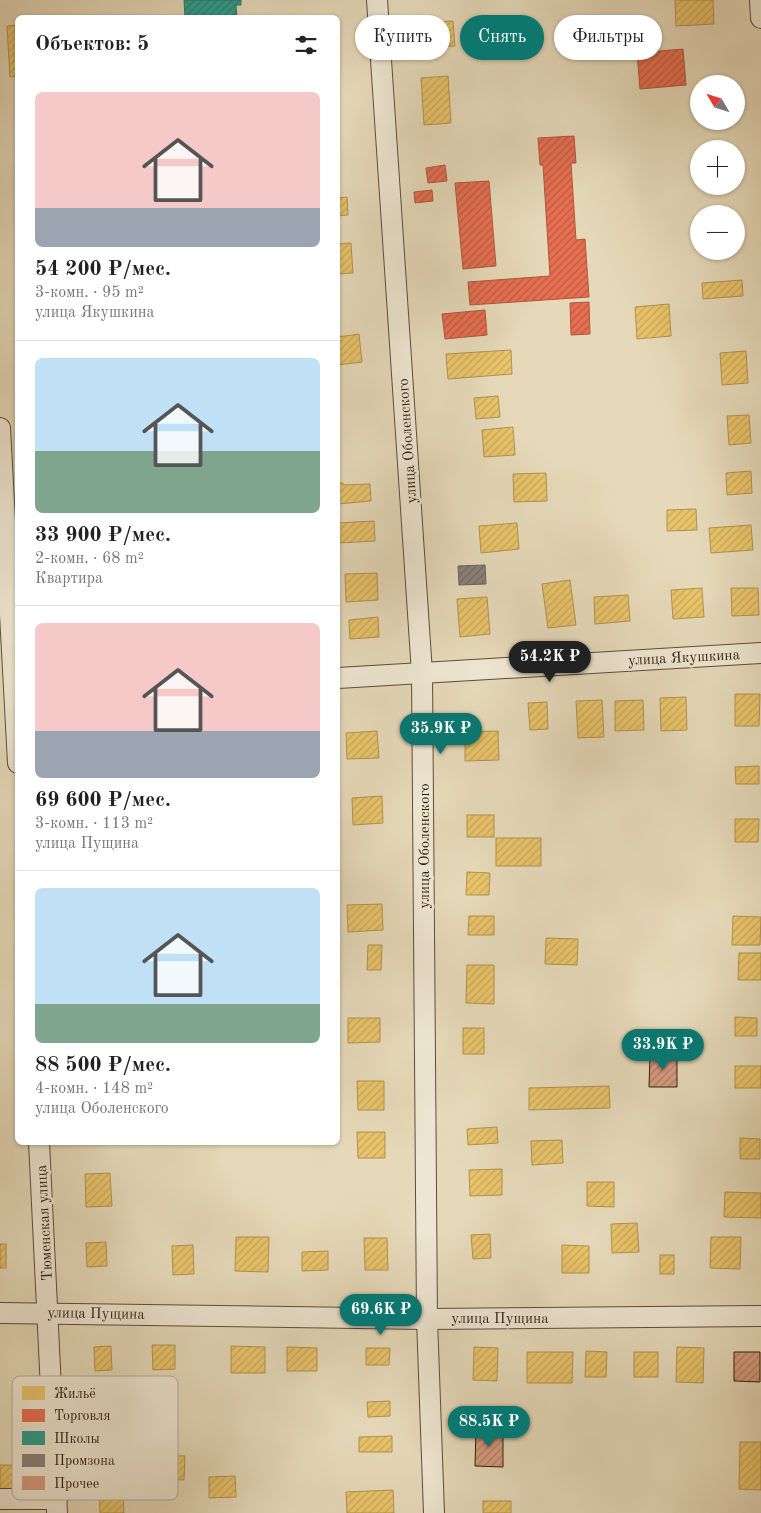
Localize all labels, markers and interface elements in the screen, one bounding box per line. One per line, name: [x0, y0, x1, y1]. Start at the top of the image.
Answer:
chip: Купить: [355, 15, 450, 60]
chip: Снять: [460, 15, 544, 60]
chip: Фильтры: [554, 15, 662, 60]
icon: filters: [292, 31, 320, 59]
text: Объектов: 5: [35, 34, 149, 55]
north arrow: [690, 75, 745, 130]
map controls: [690, 75, 745, 260]
icon: home: [133, 125, 223, 215]
button: +: [690, 140, 745, 195]
button: −: [690, 205, 745, 260]
text: 54 200 ₽/мес.: [35, 259, 171, 280]
text: 3-комн. · 95 m²: [35, 285, 144, 301]
text: улица Якушкина: [35, 305, 154, 321]
street label: улица Оболенского: [397, 378, 420, 504]
icon: home: [133, 390, 223, 480]
text: 33 900 ₽/мес.: [35, 525, 171, 546]
text: 2-комн. · 68 m²: [35, 551, 144, 567]
text: Квартира: [35, 571, 103, 587]
pin: 54.2K ₽: [504, 640, 596, 683]
street label: улица Якушкина: [628, 648, 741, 669]
text: 54.2K ₽: [520, 649, 580, 665]
icon: home: [133, 655, 223, 745]
pin: 35.9K ₽: [395, 712, 487, 755]
text: 35.9K ₽: [411, 721, 471, 737]
street label: улица Оболенского: [418, 783, 433, 909]
text: 69 600 ₽/мес.: [35, 790, 171, 811]
text: 3-комн. · 113 m²: [35, 816, 153, 832]
text: улица Пущина: [35, 836, 139, 852]
icon: home: [133, 920, 223, 1010]
pin: 33.9K ₽: [617, 1028, 709, 1071]
text: 33.9K ₽: [633, 1037, 693, 1053]
text: 88 500 ₽/мес.: [35, 1055, 171, 1076]
text: 4-комн. · 148 m²: [35, 1081, 153, 1097]
text: улица Оболенского: [35, 1101, 169, 1117]
street label: Тюменская улица: [35, 1164, 56, 1281]
pin: 69.6K ₽: [335, 1294, 427, 1336]
text: 69.6K ₽: [351, 1302, 411, 1318]
street label: улица Пущина: [47, 1306, 145, 1323]
street label: улица Пущина: [451, 1312, 549, 1327]
legend: [12, 1376, 178, 1500]
text: Жильё: [54, 1387, 96, 1401]
pin: 88.5K ₽: [443, 1406, 535, 1448]
text: Торговля: [54, 1409, 111, 1423]
text: 88.5K ₽: [459, 1414, 519, 1430]
text: Школы: [54, 1432, 100, 1446]
text: Промзона: [54, 1454, 115, 1468]
text: Прочее: [54, 1477, 99, 1491]

